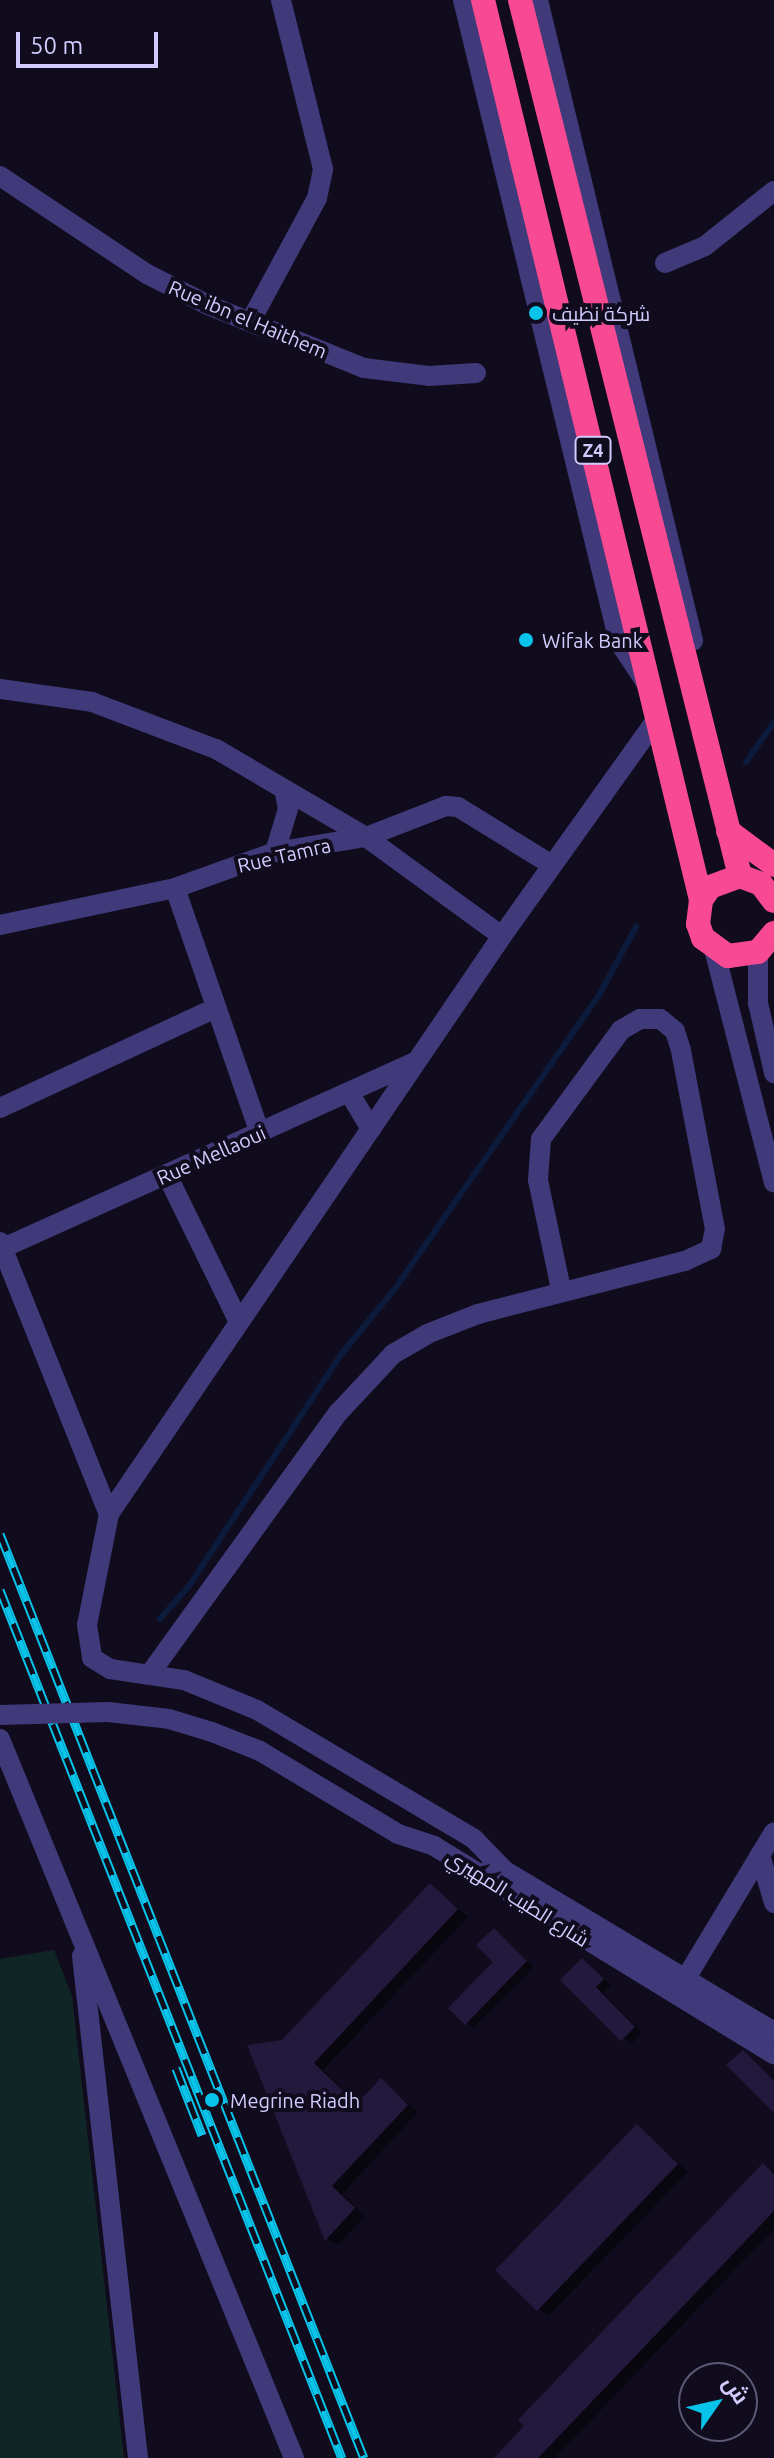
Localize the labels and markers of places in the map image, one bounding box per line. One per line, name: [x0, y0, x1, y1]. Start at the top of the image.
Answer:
place label: شركة نظيف: [552, 301, 650, 325]
marker: شركة نظيف: [527, 304, 545, 322]
place label: Wifak Bank: [542, 628, 643, 652]
marker: Wifak Bank: [517, 631, 535, 649]
place label: Megrine Riadh: [230, 2088, 360, 2112]
marker: Megrine Riadh: [201, 2089, 223, 2111]

